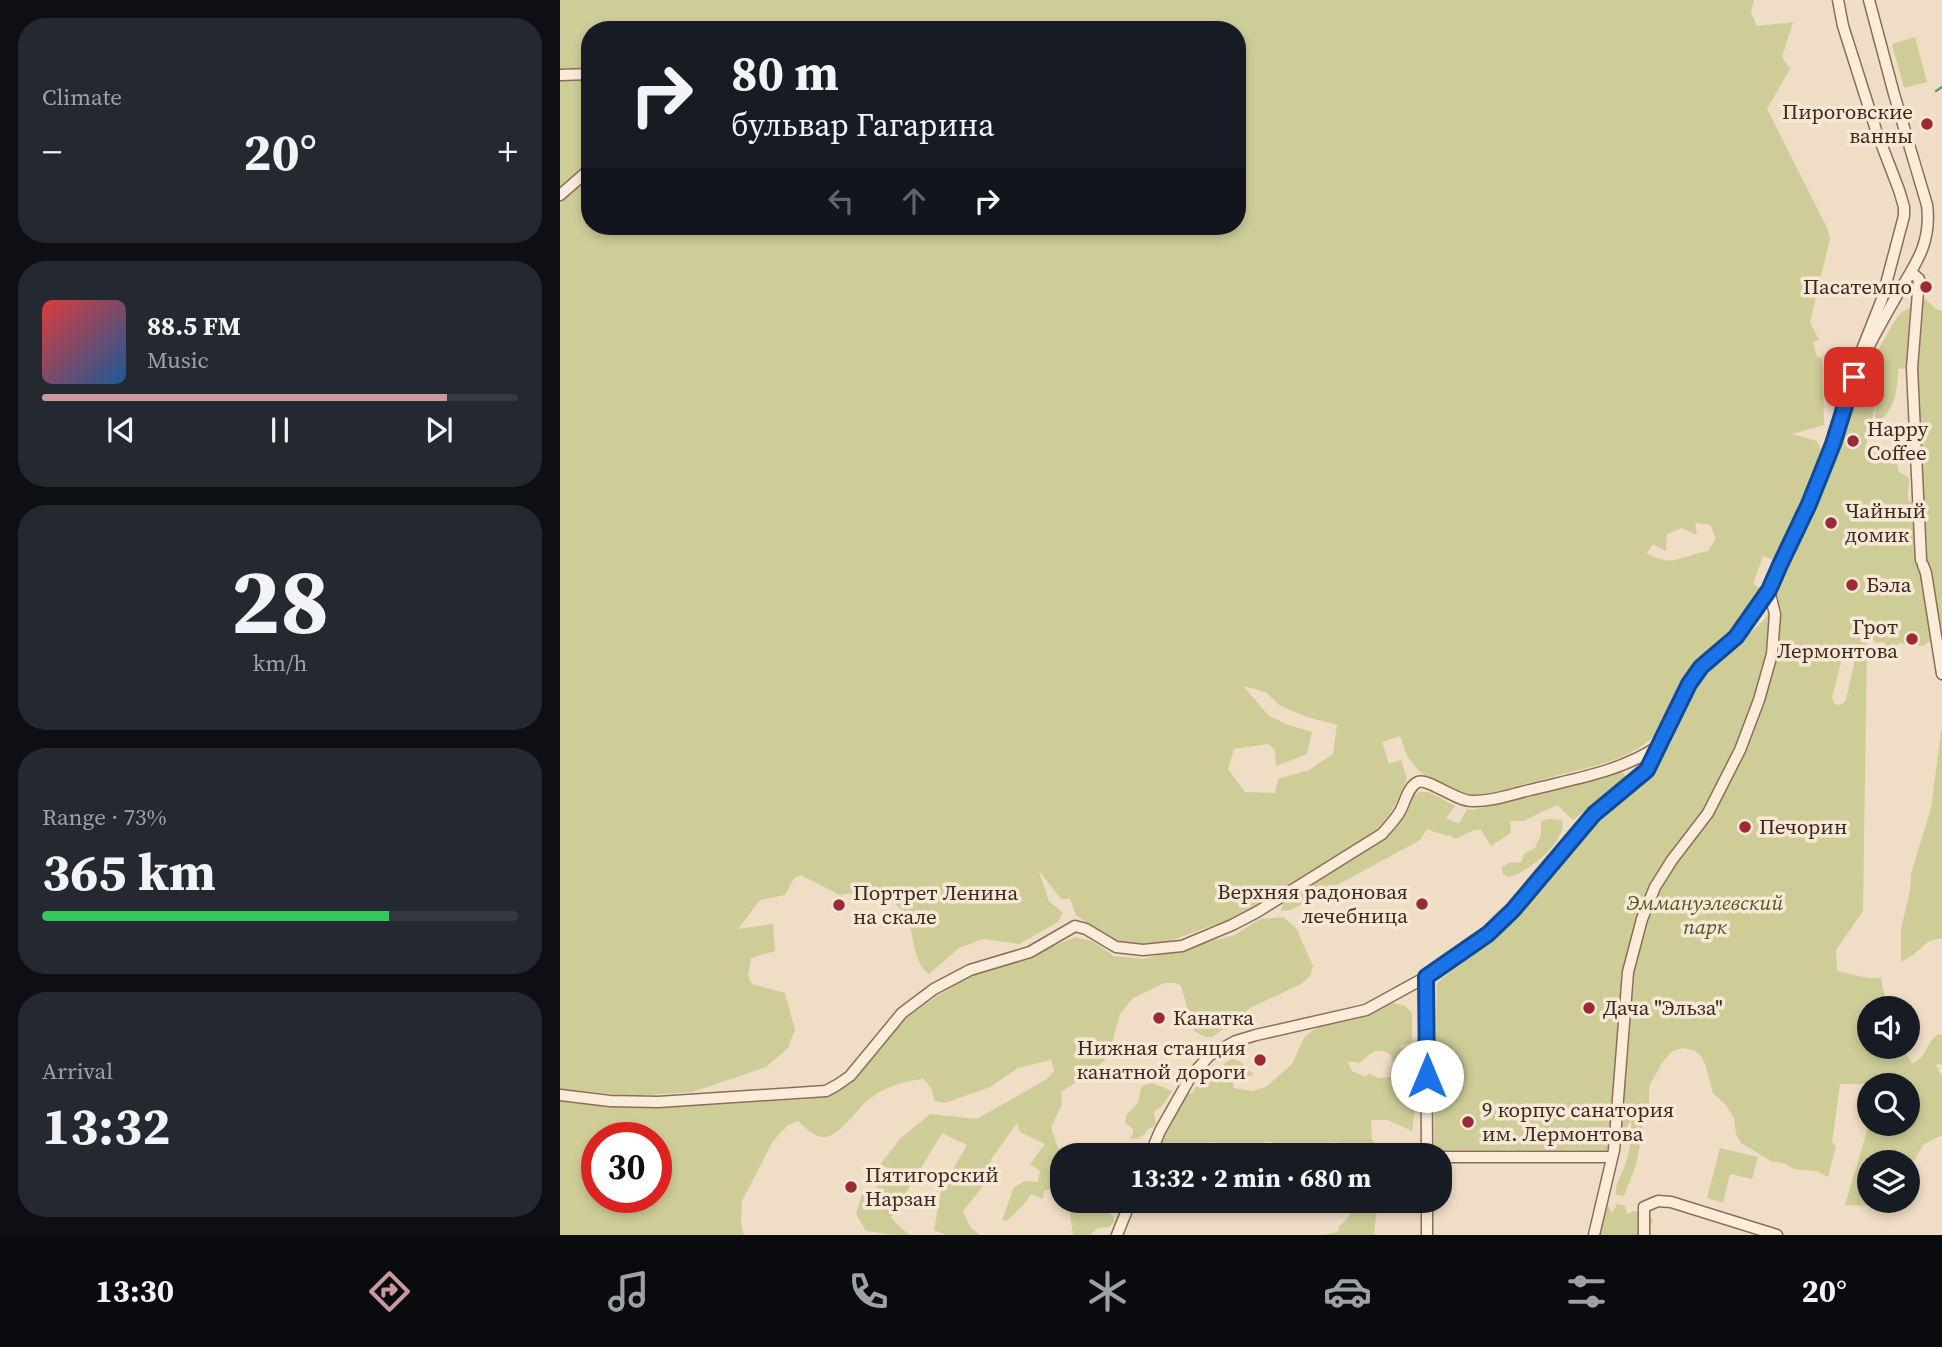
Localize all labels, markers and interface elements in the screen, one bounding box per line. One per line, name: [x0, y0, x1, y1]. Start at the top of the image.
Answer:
text: 80 m: [731, 39, 839, 106]
icon: right: [616, 49, 707, 140]
text: Climate: [42, 81, 122, 113]
place label: Пироговские ванны: [1782, 97, 1913, 150]
text: бульвар Гагарина: [731, 103, 995, 147]
text: 20°: [243, 116, 317, 187]
marker: Пироговские ванны: [1919, 116, 1935, 132]
text: −: [42, 126, 62, 178]
text: +: [498, 126, 518, 178]
icon: left: [822, 182, 860, 220]
icon: ahead: [895, 182, 933, 220]
icon: right: [968, 182, 1006, 220]
place label: Пасатемпо: [1803, 272, 1912, 301]
marker: Пасатемпо: [1918, 279, 1934, 295]
text: 88.5 FM: [147, 308, 241, 344]
text: Music: [147, 344, 209, 376]
pin: [1824, 347, 1884, 407]
icon: arrive: [1835, 358, 1873, 396]
icon: previous: [102, 411, 140, 449]
icon: pause: [261, 411, 299, 449]
icon: next: [420, 411, 458, 449]
place label: Happy Coffee: [1867, 414, 1928, 467]
marker: Happy Coffee: [1845, 433, 1861, 449]
place label: Чайный домик: [1845, 496, 1926, 549]
marker: Чайный домик: [1823, 515, 1839, 531]
text: 28: [231, 539, 329, 663]
place label: Бэла: [1866, 570, 1912, 599]
marker: Бэла: [1844, 577, 1860, 593]
place label: Грот Лермонтова: [1777, 612, 1898, 665]
marker: Грот Лермонтова: [1904, 631, 1920, 647]
text: km/h: [253, 647, 307, 679]
text: Range · 73%: [42, 801, 167, 833]
place label: Печорин: [1759, 812, 1847, 841]
marker: Печорин: [1737, 819, 1753, 835]
text: 365 km: [42, 836, 216, 907]
place label: Верхняя радоновая лечебница: [1217, 877, 1408, 930]
place label: Портрет Ленина на скале: [853, 878, 1018, 931]
park label: Эммануэлевский парк: [1627, 888, 1783, 941]
marker: Верхняя радоновая лечебница: [1414, 896, 1430, 912]
marker: Портрет Ленина на скале: [831, 897, 847, 913]
place label: Дача "Эльза": [1603, 993, 1723, 1022]
map controls: [1857, 996, 1920, 1213]
button: sound: [1857, 996, 1920, 1059]
marker: Дача "Эльза": [1581, 1000, 1597, 1016]
place label: Канатка: [1173, 1003, 1254, 1032]
marker: Канатка: [1151, 1010, 1167, 1026]
place label: Нижная станция канатной дороги: [1076, 1033, 1246, 1086]
position arrow: [1390, 1039, 1464, 1113]
marker: Нижная станция канатной дороги: [1252, 1052, 1268, 1068]
text: Arrival: [42, 1055, 113, 1087]
button: search: [1857, 1073, 1920, 1136]
text: 13:32: [42, 1090, 170, 1161]
place label: 9 корпус санатория им. Лермонтова: [1482, 1095, 1674, 1148]
marker: 9 корпус санатория им. Лермонтова: [1460, 1114, 1476, 1130]
speed limit sign: 30: [581, 1122, 672, 1213]
button: layers: [1857, 1150, 1920, 1213]
place label: Пятигорский Нарзан: [865, 1160, 999, 1213]
text: 13:32 · 2 min · 680 m: [1131, 1160, 1371, 1196]
marker: Пятигорский Нарзан: [843, 1179, 859, 1195]
icon: directions: [365, 1267, 414, 1316]
icon: music: [604, 1267, 653, 1316]
icon: phone: [844, 1267, 893, 1316]
icon: climate: [1083, 1267, 1132, 1316]
icon: car: [1323, 1267, 1372, 1316]
icon: filters: [1562, 1267, 1611, 1316]
text: 13:30: [95, 1269, 174, 1313]
text: 20°: [1802, 1269, 1847, 1313]

